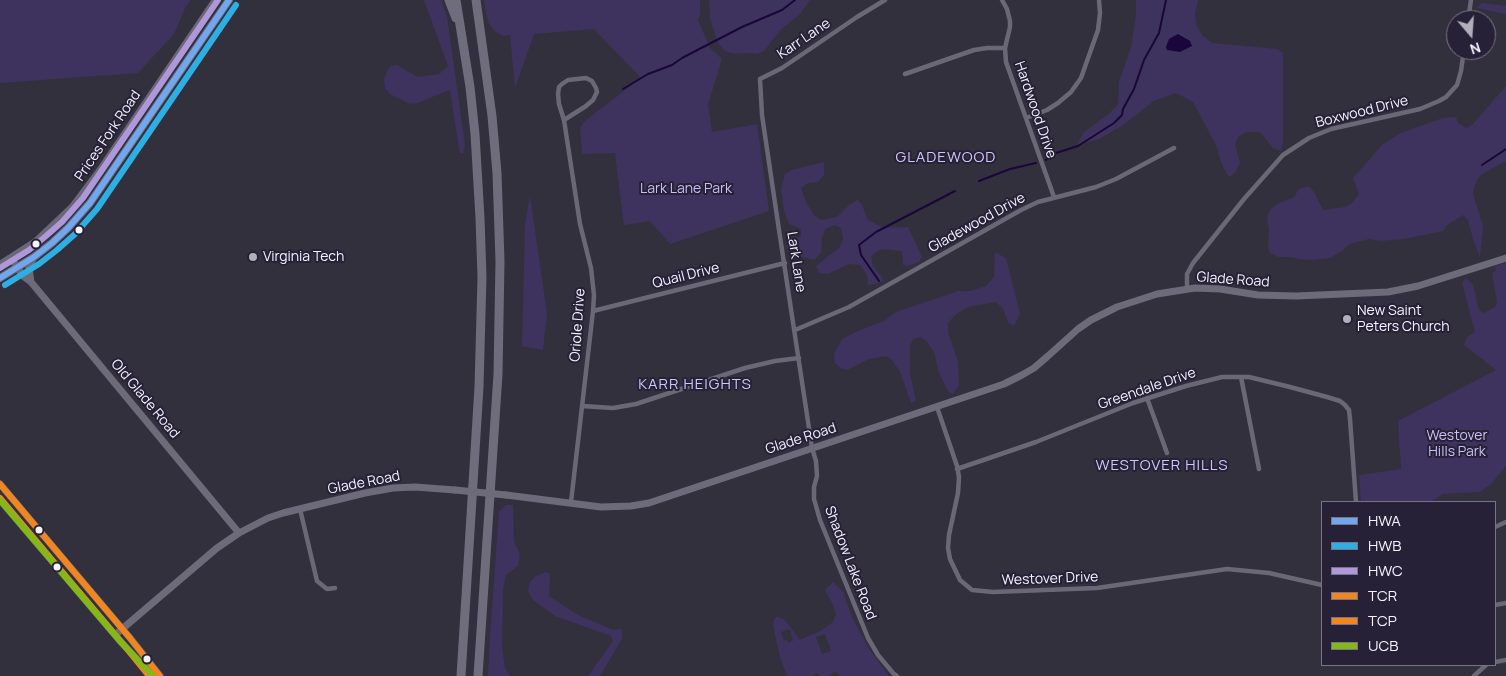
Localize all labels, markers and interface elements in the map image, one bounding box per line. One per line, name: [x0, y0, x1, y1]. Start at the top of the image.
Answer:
north arrow: [1446, 10, 1496, 60]
street label: Karr Lane: [774, 15, 834, 63]
text: N: [1468, 38, 1483, 59]
street label: Hardwood Drive: [1011, 59, 1059, 161]
street label: Prices Fork Road: [71, 87, 145, 185]
street label: Boxwood Drive: [1314, 92, 1410, 132]
district label: GLADEWOOD: [894, 149, 998, 167]
park label: Lark Lane Park: [640, 181, 732, 197]
street label: Gladewood Drive: [926, 189, 1028, 257]
unlabelled marker: [74, 225, 84, 235]
street label: Lark Lane: [783, 231, 809, 293]
unlabelled marker: [31, 239, 41, 249]
place label: Virginia Tech: [263, 249, 344, 265]
marker: Virginia Tech: [247, 251, 259, 263]
street label: Quail Drive: [651, 260, 721, 292]
street label: Glade Road: [1196, 269, 1270, 291]
street label: Oriole Drive: [567, 288, 589, 362]
place label: New Saint Peters Church: [1357, 303, 1450, 336]
marker: New Saint Peters Church: [1341, 313, 1353, 325]
street label: Old Glade Road: [107, 356, 183, 442]
street label: Greendale Drive: [1096, 364, 1198, 414]
district label: KARR HEIGHTS: [637, 376, 753, 394]
street label: Glade Road: [764, 420, 838, 458]
park label: Westover Hills Park: [1426, 428, 1488, 461]
district label: WESTOVER HILLS: [1094, 457, 1230, 475]
street label: Glade Road: [326, 468, 402, 498]
legend: [1321, 501, 1496, 666]
street label: Shadow Lake Road: [821, 504, 879, 622]
text: HWA: [1368, 510, 1401, 531]
unlabelled marker: [34, 525, 44, 535]
text: HWB: [1368, 535, 1402, 556]
text: HWC: [1368, 560, 1403, 581]
unlabelled marker: [52, 562, 62, 572]
street label: Westover Drive: [1001, 569, 1099, 589]
text: TCR: [1368, 585, 1397, 606]
text: TCP: [1368, 610, 1397, 631]
text: UCB: [1368, 635, 1398, 656]
unlabelled marker: [142, 654, 152, 664]

